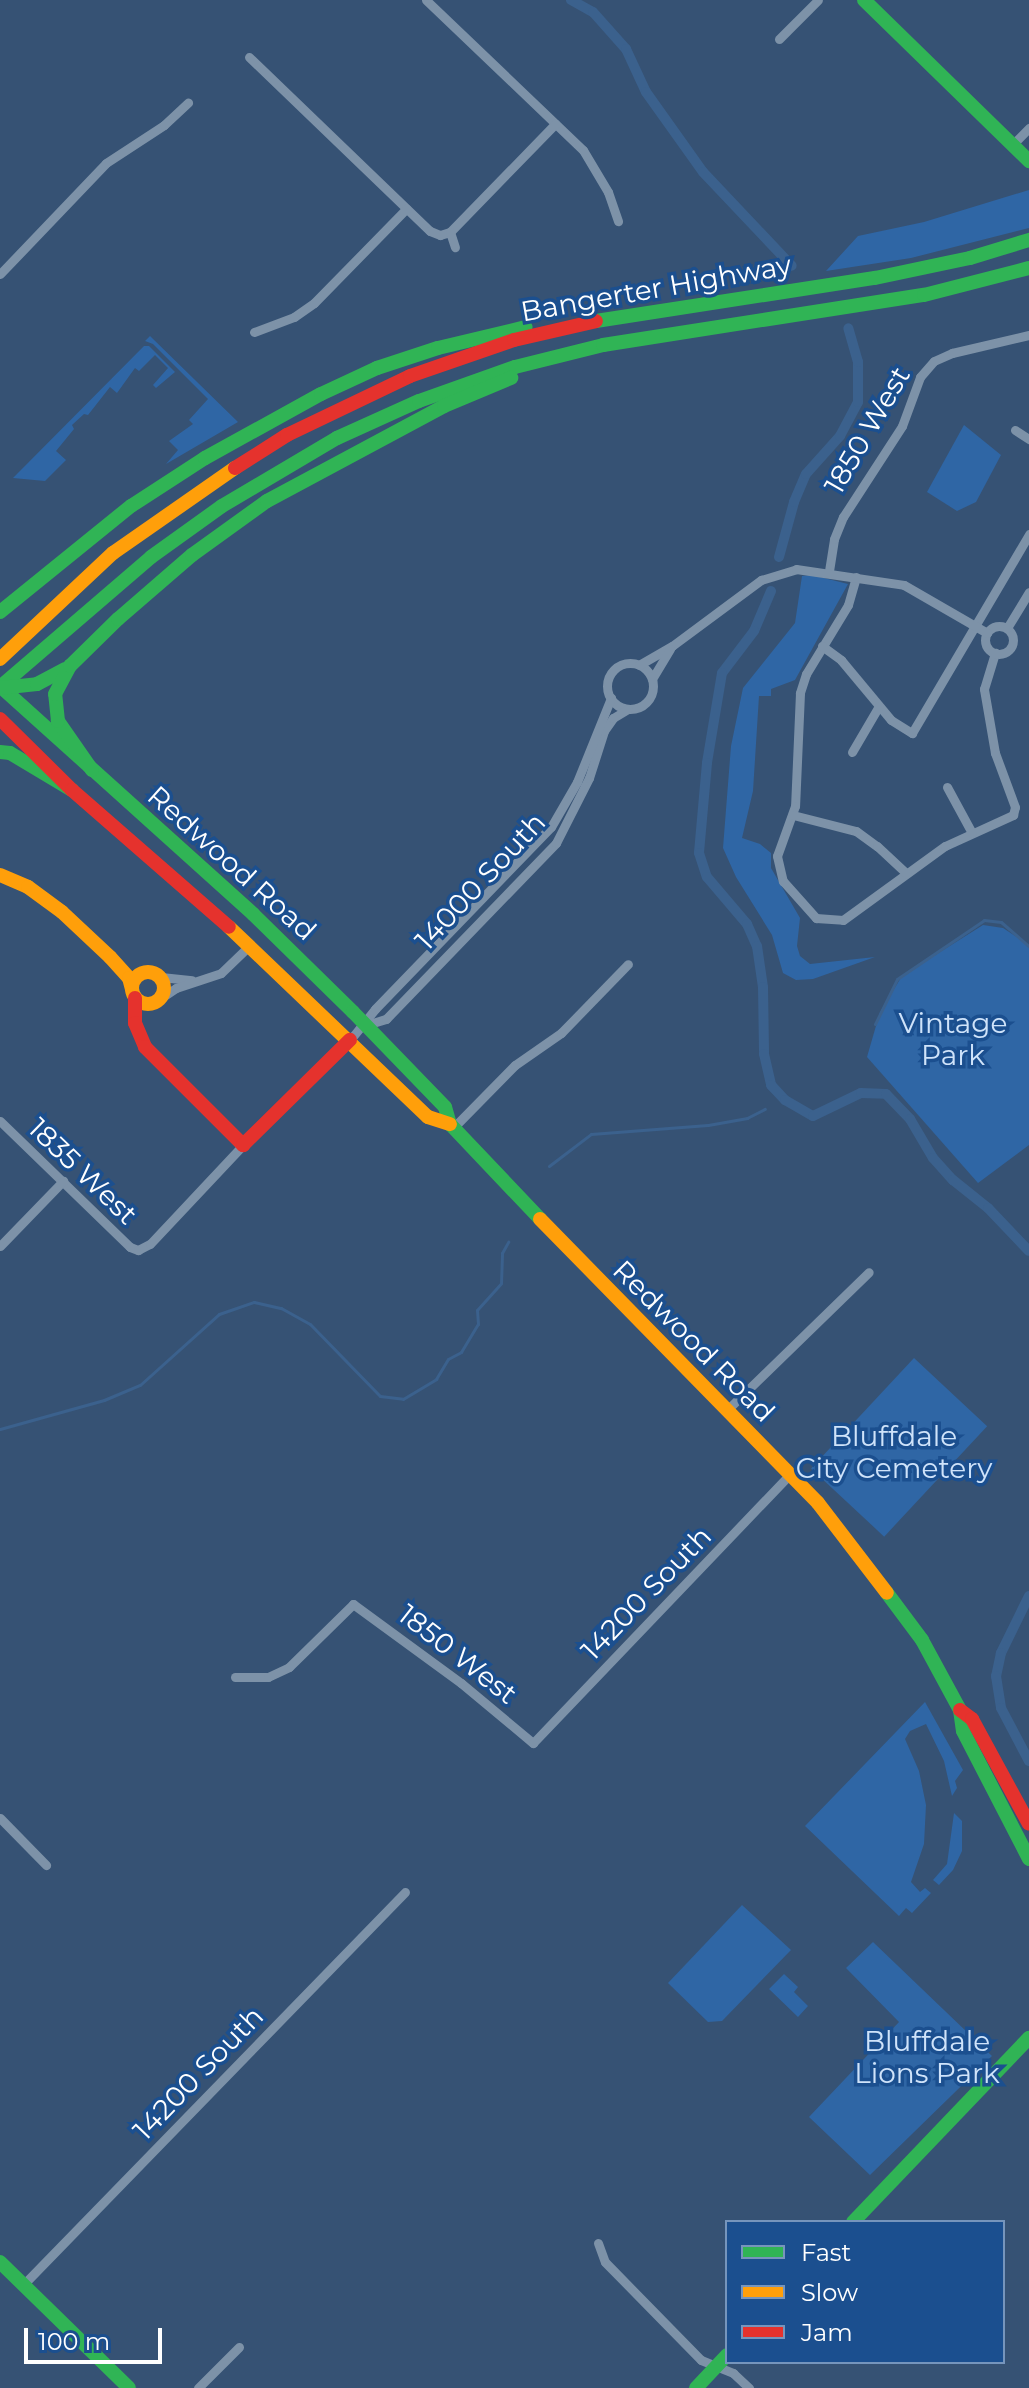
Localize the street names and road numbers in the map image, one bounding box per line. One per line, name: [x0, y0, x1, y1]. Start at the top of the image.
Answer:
street label: Bangerter Highway: [518, 248, 794, 328]
street label: 1850 West: [817, 360, 917, 500]
street label: Redwood Road: [141, 779, 323, 947]
street label: 14000 South: [408, 805, 552, 957]
street label: 1835 West: [22, 1111, 144, 1231]
street label: Redwood Road: [606, 1253, 782, 1429]
street label: 14200 South: [574, 1519, 718, 1667]
street label: 1850 West: [392, 1597, 524, 1711]
street label: 14200 South: [126, 1999, 270, 2147]

